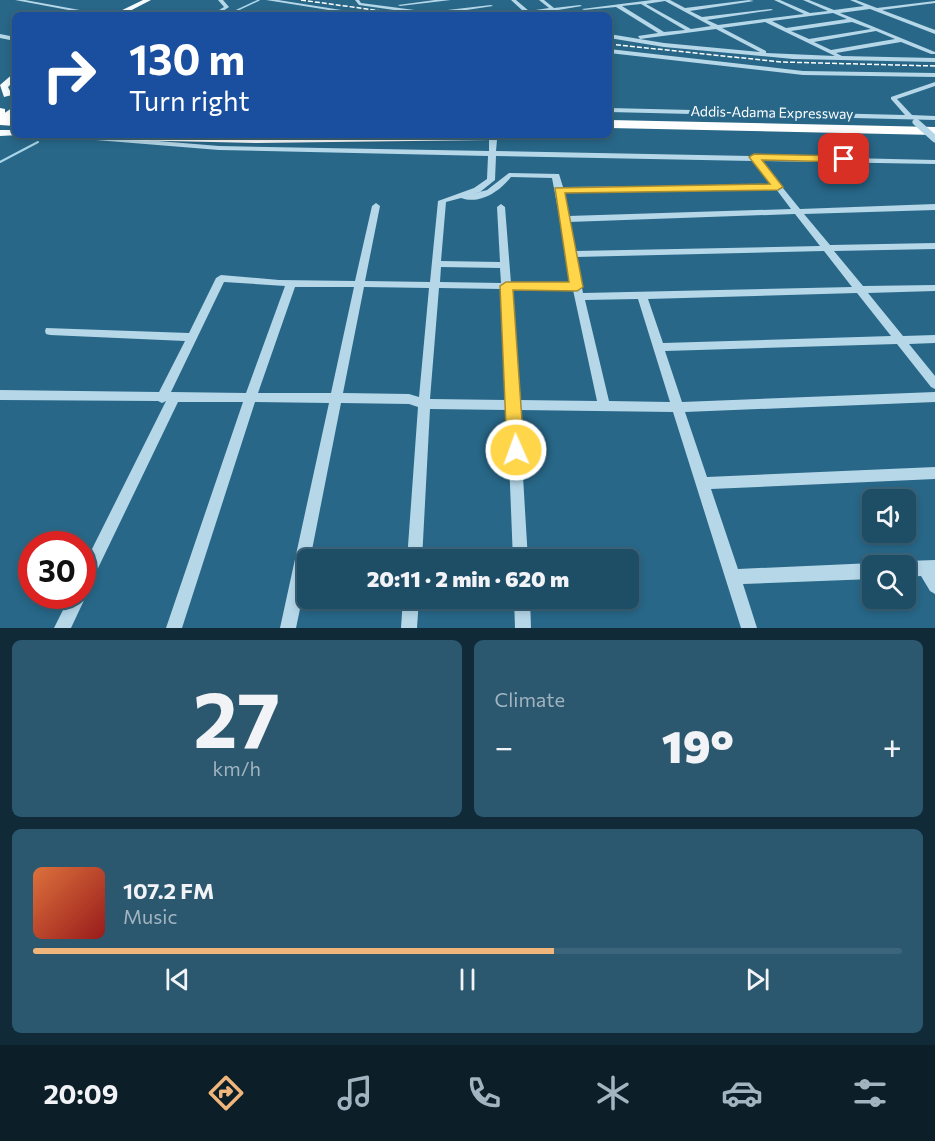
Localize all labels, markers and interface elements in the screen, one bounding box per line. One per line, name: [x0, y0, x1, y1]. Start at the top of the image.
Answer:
text: 130 m: [129, 32, 245, 84]
icon: right: [30, 36, 108, 114]
text: Turn right: [129, 84, 249, 117]
street label: Addis-Adama Expressway: [690, 102, 854, 122]
pin: [818, 133, 869, 184]
icon: arrive: [827, 142, 860, 175]
position arrow: [484, 418, 548, 482]
map controls: [862, 489, 916, 609]
button: sound: [862, 489, 916, 543]
speed limit sign: 30: [18, 531, 96, 609]
button: search: [862, 555, 916, 609]
text: 20:11 · 2 min · 620 m: [367, 565, 569, 592]
text: 27: [193, 669, 280, 764]
text: Climate: [495, 687, 565, 711]
text: 19°: [662, 717, 734, 772]
text: −: [495, 725, 513, 766]
text: +: [883, 725, 902, 766]
text: km/h: [212, 756, 261, 780]
text: 107.2 FM: [123, 877, 214, 904]
text: Music: [123, 904, 177, 928]
icon: previous: [161, 963, 194, 996]
icon: pause: [451, 963, 484, 996]
icon: next: [741, 963, 774, 996]
icon: directions: [205, 1072, 247, 1114]
icon: music: [334, 1072, 376, 1114]
icon: phone: [463, 1072, 505, 1114]
icon: climate: [592, 1072, 634, 1114]
icon: car: [721, 1072, 763, 1114]
icon: filters: [849, 1072, 891, 1114]
text: 20:09: [43, 1077, 118, 1110]

